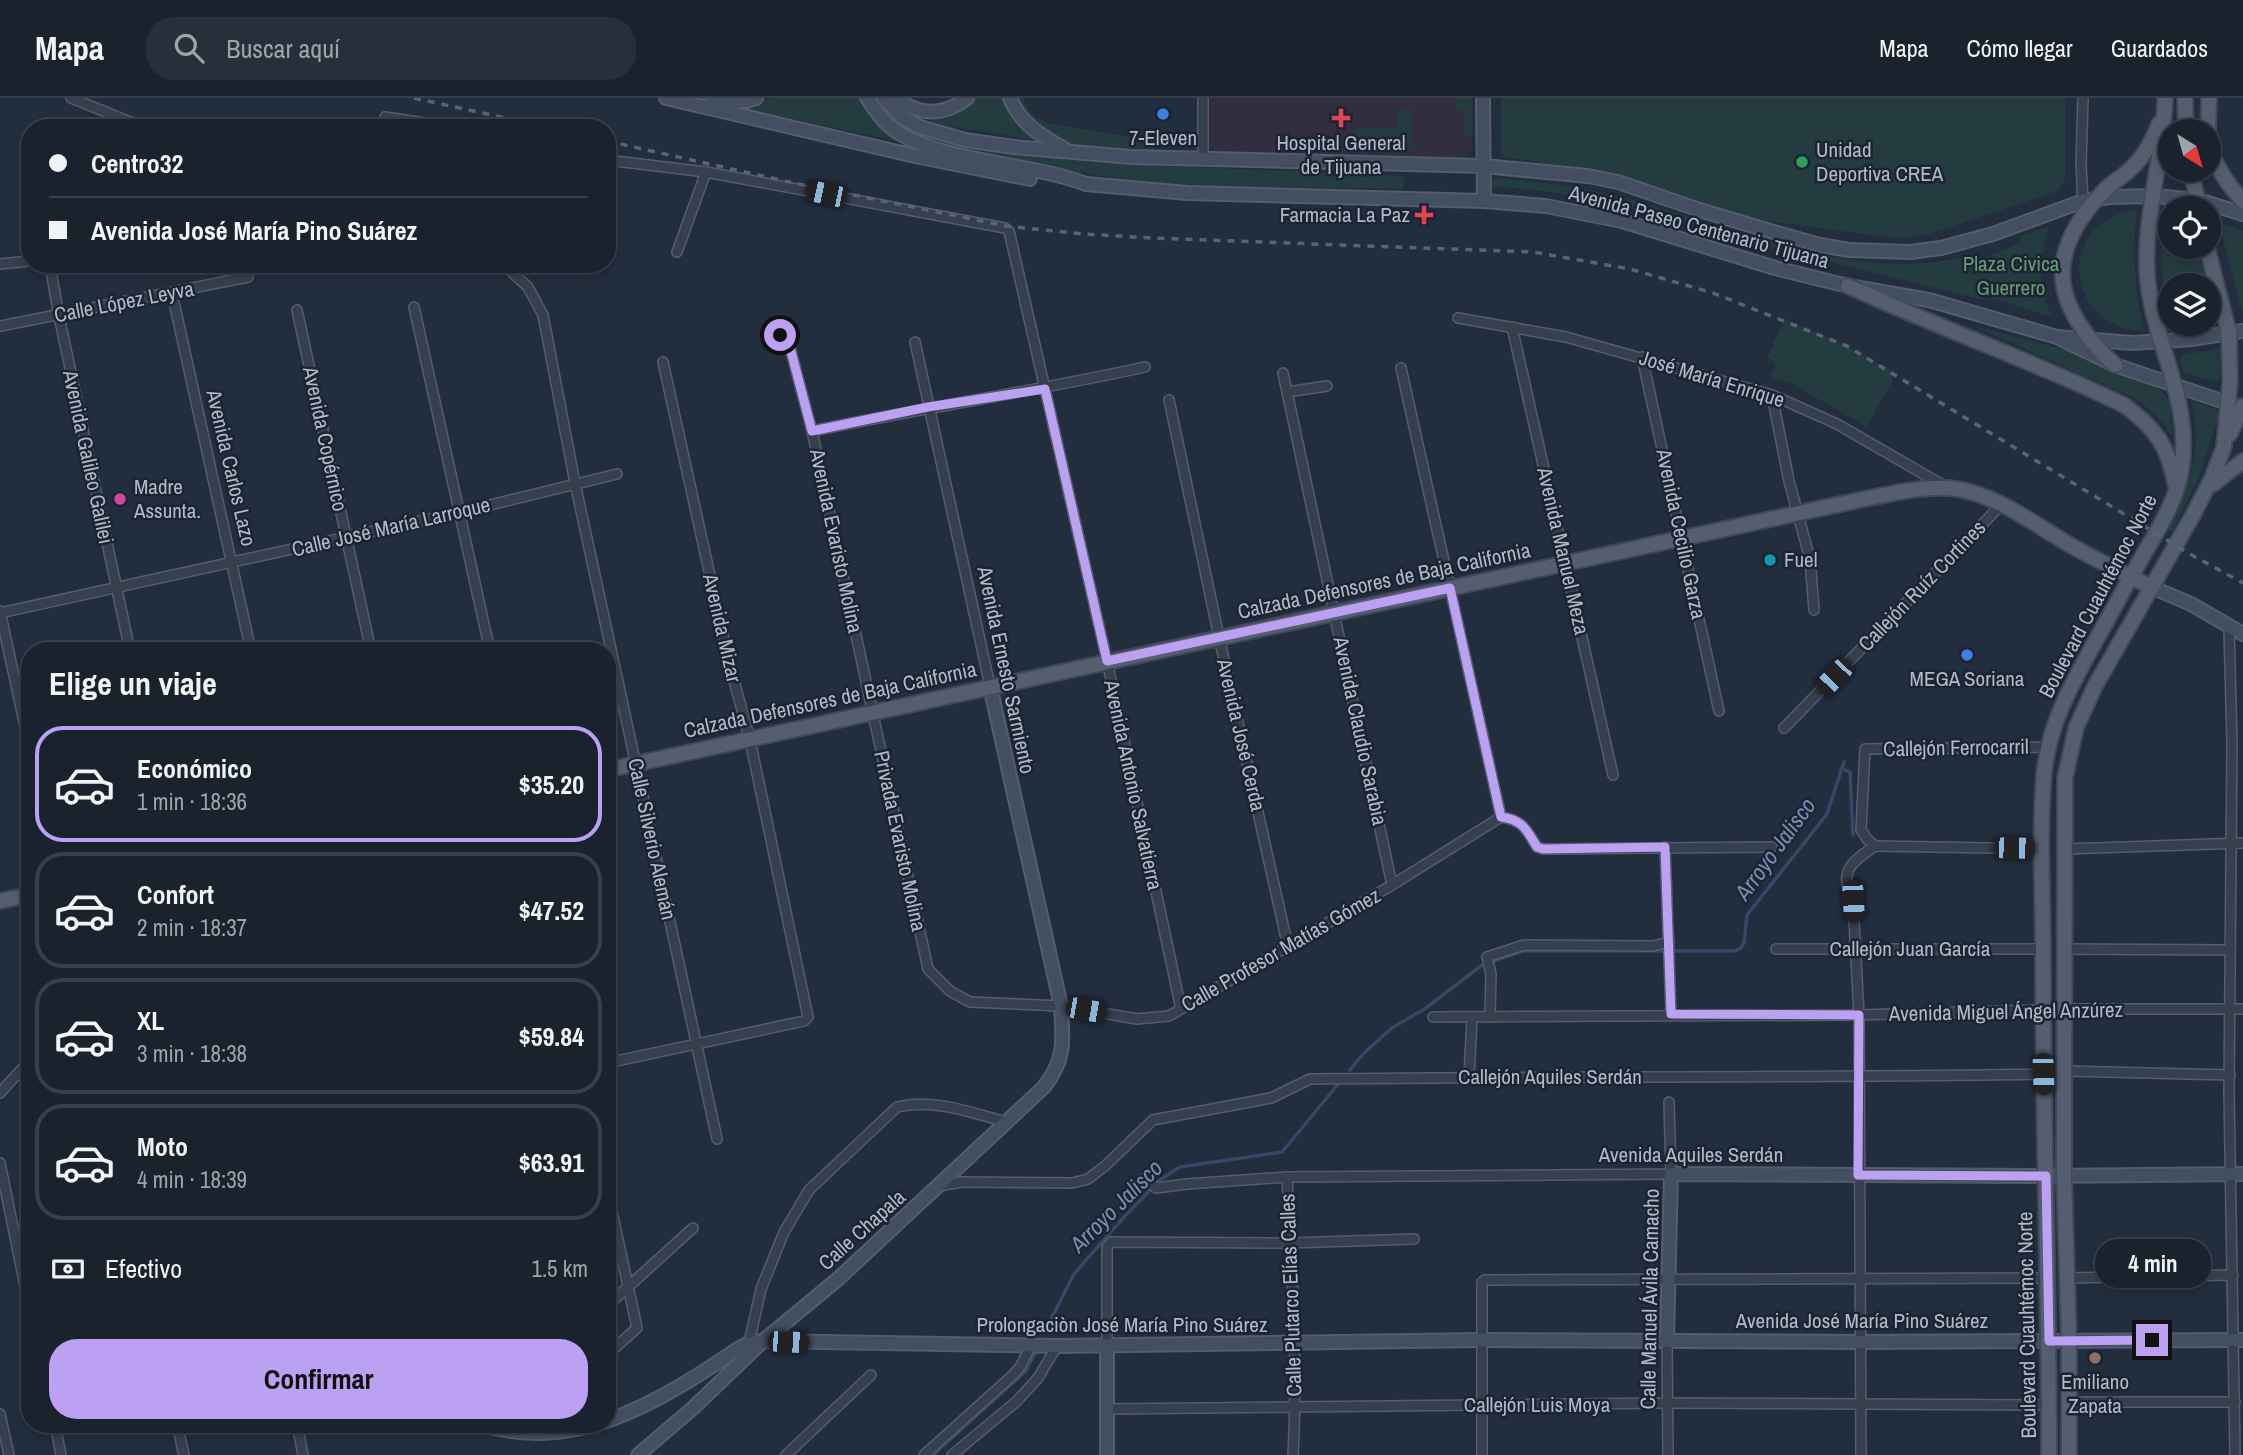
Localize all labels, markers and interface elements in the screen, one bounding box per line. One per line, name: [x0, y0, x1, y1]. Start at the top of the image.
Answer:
search box: [146, 17, 636, 80]
text: Mapa: [35, 26, 104, 70]
icon: search: [170, 29, 208, 67]
text: Buscar aquí: [226, 31, 340, 66]
text: Mapa: [1879, 32, 1929, 64]
text: Cómo llegar: [1967, 32, 2073, 64]
text: Guardados: [2111, 32, 2208, 64]
marker: 7-Eleven: [1155, 106, 1171, 122]
marker: Hospital General de Tijuana: [1331, 108, 1351, 128]
north arrow: [2158, 119, 2221, 182]
map controls: [2158, 119, 2221, 336]
place label: 7-Eleven: [1129, 123, 1197, 152]
place label: Hospital General de Tijuana: [1276, 128, 1406, 181]
place label: Unidad Deportiva CREA: [1816, 135, 1944, 188]
text: Centro32: [91, 146, 183, 181]
marker: Unidad Deportiva CREA: [1794, 154, 1810, 170]
street label: Avenida Paseo Centenario Tijuana: [1565, 178, 1833, 275]
car: [804, 179, 849, 209]
button: locate: [2158, 196, 2221, 259]
place label: Farmacia La Paz: [1280, 200, 1410, 229]
marker: Farmacia La Paz: [1416, 207, 1432, 223]
text: Avenida José María Pino Suárez: [91, 213, 417, 248]
park label: Plaza Civica Guerrero: [1963, 249, 2060, 302]
button: layers: [2158, 273, 2221, 336]
street label: Calle López Leyva: [52, 274, 197, 329]
route start: [764, 319, 796, 351]
street label: José María Enrique: [1636, 343, 1788, 414]
street label: Avenida Copérnico: [296, 363, 355, 514]
street label: Avenida Galileo Galilei: [56, 366, 121, 546]
street label: Avenida Carlos Lazo: [199, 386, 264, 549]
street label: Avenida Evaristo Molina: [803, 445, 870, 636]
street label: Avenida Cecilio Garza: [1649, 445, 1714, 622]
street label: Avenida Manuel Meza: [1530, 463, 1597, 638]
place label: Madre Assunta.: [133, 472, 201, 525]
street label: Boulevard Cuauhtémoc Norte: [2032, 489, 2164, 703]
street label: Calle José María Larroque: [289, 490, 493, 563]
marker: Madre Assunta.: [112, 491, 128, 507]
street label: Callejón Ruíz Cortines: [1851, 514, 1992, 658]
street label: Calzada Defensores de Baja California: [1235, 535, 1533, 626]
place label: Fuel: [1784, 545, 1818, 574]
marker: Fuel: [1762, 552, 1778, 568]
street label: Avenida Ernesto Sarmiento: [970, 563, 1043, 776]
street label: Avenida Mizar: [696, 570, 749, 685]
street label: Avenida Claudio Sarabia: [1326, 633, 1395, 828]
marker: MEGA Soriana: [1959, 647, 1975, 663]
street label: Calzada Defensores de Baja California: [681, 654, 979, 745]
street label: Avenida José Cerda: [1210, 655, 1273, 814]
car: [1812, 655, 1857, 699]
text: Elige un viaje: [49, 662, 217, 705]
place label: MEGA Soriana: [1910, 664, 2025, 693]
street label: Avenida Antonio Salvatierra: [1097, 676, 1170, 893]
street label: Callejón Ferrocarril: [1883, 732, 2029, 763]
street label: Privada Evaristo Molina: [867, 748, 934, 934]
text: Económico: [137, 751, 252, 786]
icon: car: [53, 753, 116, 816]
street label: Calle Silverio Alemán: [621, 755, 684, 922]
text: $35.20: [519, 767, 584, 802]
text: 1 min · 18:36: [137, 786, 247, 817]
water label: Arroyo Jalisco: [1726, 791, 1822, 907]
car: [1993, 837, 2036, 859]
text: Confort: [137, 877, 214, 912]
icon: car: [53, 879, 116, 942]
car: [1842, 879, 1865, 923]
street label: Calle Profesor Matías Gómez: [1176, 880, 1386, 1019]
text: $47.52: [519, 893, 584, 928]
text: 2 min · 18:37: [137, 912, 247, 943]
street label: Callejón Juan García: [1830, 934, 1991, 963]
street label: Avenida Miguel Ángel Anzúrez: [1888, 995, 2124, 1028]
car: [1064, 996, 1109, 1024]
text: XL: [137, 1003, 164, 1038]
icon: car: [53, 1005, 116, 1068]
text: $59.84: [519, 1019, 584, 1054]
text: 3 min · 18:38: [137, 1038, 247, 1069]
car: [2032, 1053, 2055, 1095]
street label: Callejón Aquiles Serdán: [1458, 1062, 1642, 1091]
text: Moto: [137, 1129, 188, 1164]
icon: car: [53, 1131, 116, 1194]
street label: Avenida Aquiles Serdán: [1598, 1140, 1783, 1169]
text: $63.91: [519, 1145, 584, 1180]
water label: Arroyo Jalisco: [1062, 1152, 1169, 1260]
text: 4 min · 18:39: [137, 1164, 247, 1195]
street label: Calle Chapala: [812, 1182, 912, 1277]
street label: Calle Manuel Ávila Camacho: [1633, 1188, 1666, 1410]
street label: Calle Plutarco Elías Calles: [1272, 1193, 1309, 1397]
street label: Boulevard Cuauhtémoc Norte: [2010, 1211, 2043, 1439]
callout: 4 min: [2094, 1238, 2210, 1288]
text: 4 min: [2128, 1248, 2178, 1279]
icon: cash: [49, 1250, 87, 1288]
text: Efectivo: [105, 1251, 182, 1286]
text: 1.5 km: [531, 1253, 588, 1284]
street label: Avenida José María Pino Suárez: [1735, 1306, 1989, 1335]
street label: Prolongaciòn José María Pino Suárez: [977, 1310, 1268, 1339]
route end: [2136, 1324, 2168, 1356]
car: [767, 1331, 810, 1353]
button: Confirmar: [49, 1339, 588, 1419]
marker: Emiliano Zapata: [2087, 1350, 2103, 1366]
place label: Emiliano Zapata: [2061, 1367, 2129, 1420]
street label: Callejón Luis Moya: [1464, 1390, 1611, 1419]

